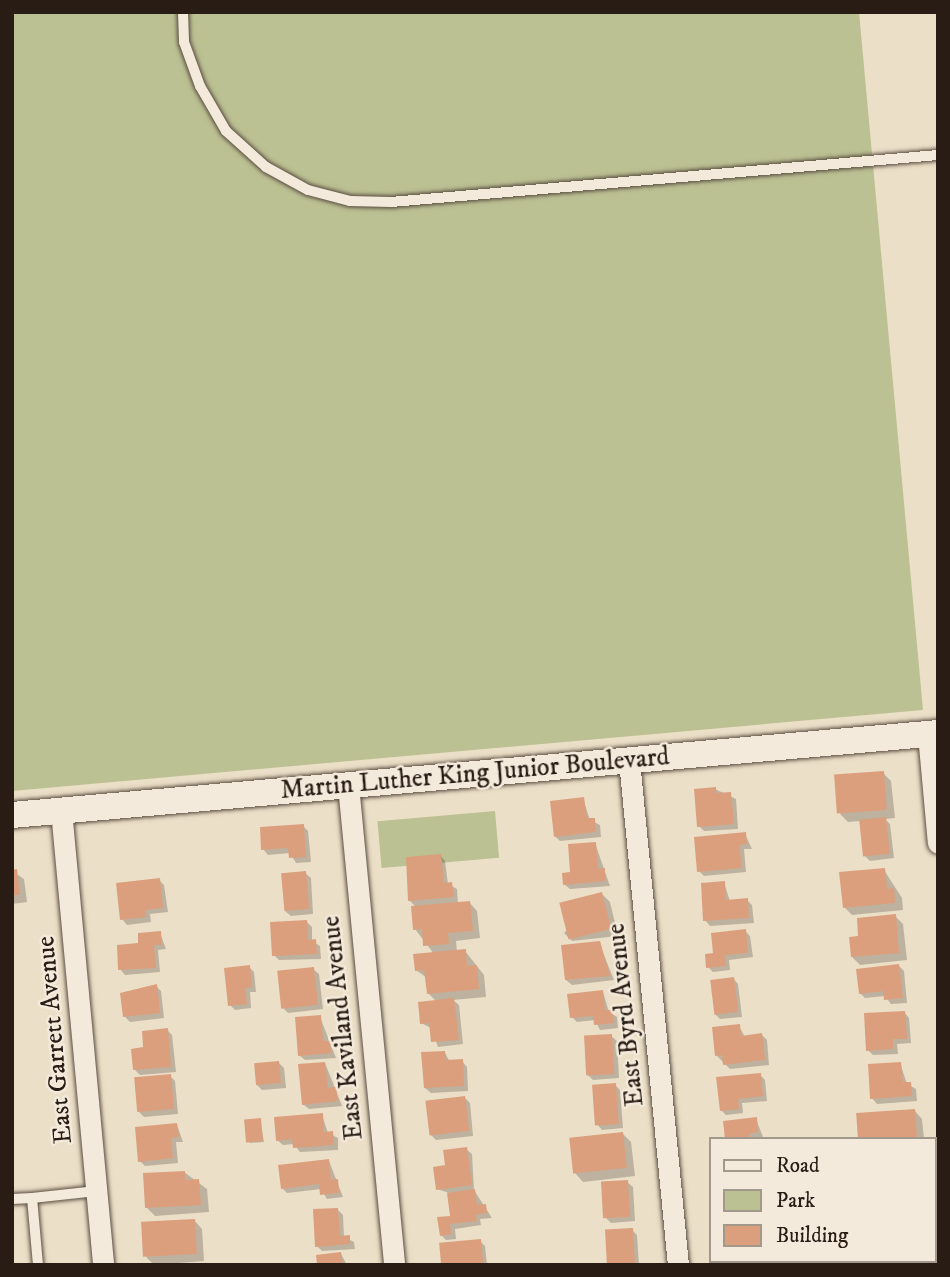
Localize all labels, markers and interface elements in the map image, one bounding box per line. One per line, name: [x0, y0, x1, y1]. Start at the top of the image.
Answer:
street label: Martin Luther King Junior Boulevard: [279, 741, 671, 807]
street label: East Kaviland Avenue: [316, 914, 370, 1142]
street label: East Byrd Avenue: [601, 922, 651, 1108]
street label: East Garrett Avenue: [30, 935, 80, 1145]
legend: [708, 1137, 936, 1263]
text: Road: [776, 1153, 820, 1179]
text: Park: [776, 1188, 815, 1214]
text: Building: [776, 1223, 848, 1249]

